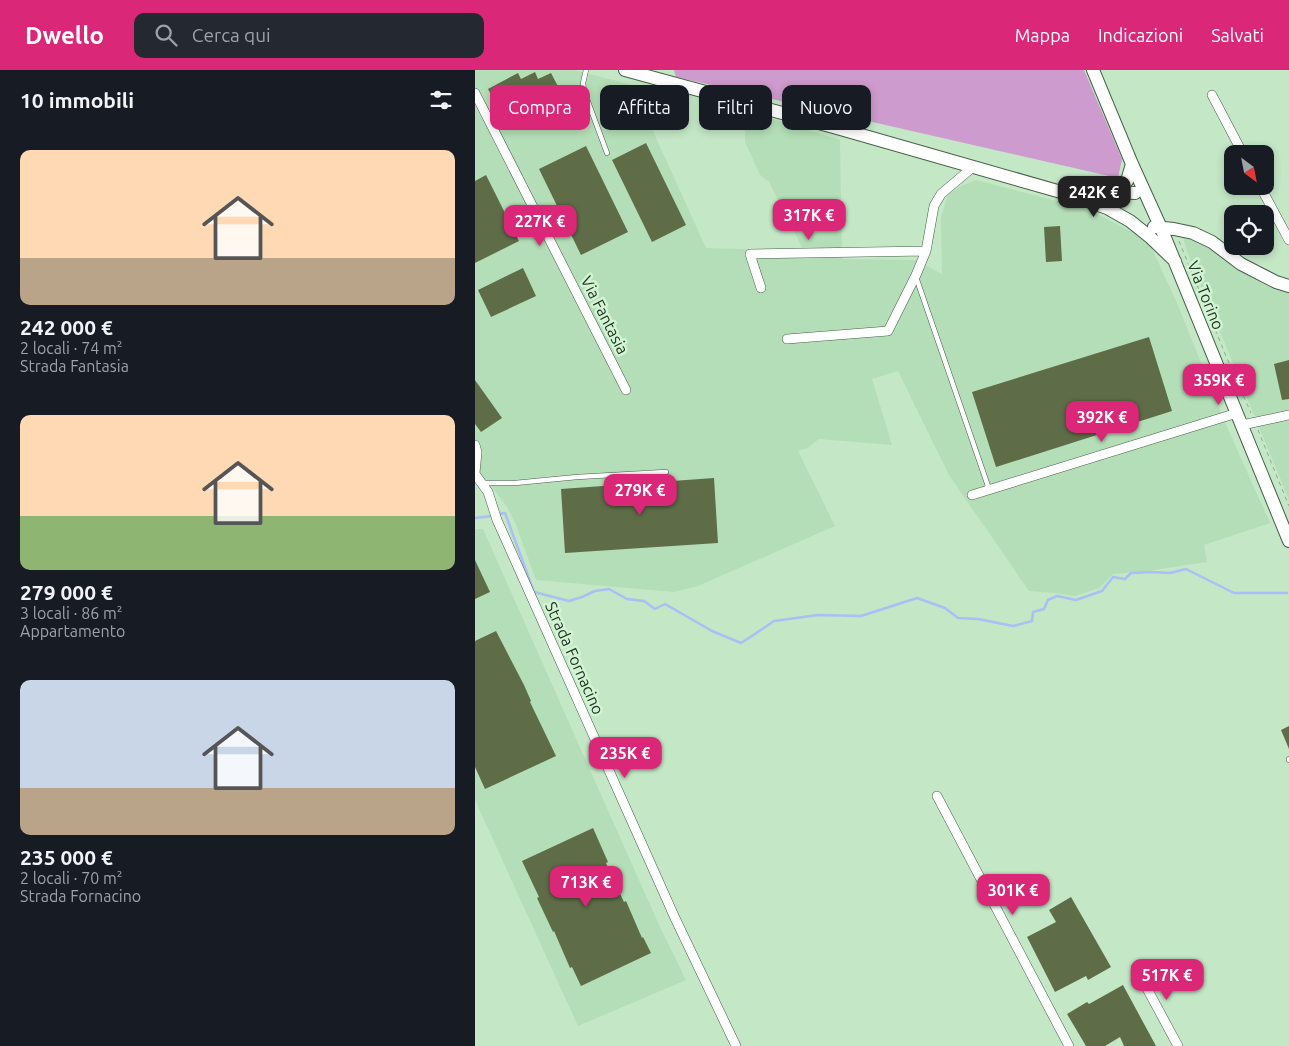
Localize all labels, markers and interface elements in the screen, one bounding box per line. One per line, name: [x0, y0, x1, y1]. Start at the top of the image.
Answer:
search box: [134, 13, 484, 58]
icon: search: [152, 21, 180, 49]
text: Dwello: [25, 22, 104, 49]
text: Cerca qui: [192, 24, 271, 46]
text: Mappa: [1015, 25, 1070, 45]
text: Indicazioni: [1098, 25, 1183, 45]
text: Salvati: [1211, 25, 1264, 45]
chip: Compra: [490, 85, 590, 130]
chip: Affitta: [600, 85, 689, 130]
chip: Filtri: [699, 85, 772, 130]
chip: Nuovo: [782, 85, 871, 130]
icon: filters: [427, 86, 455, 114]
text: 10 immobili: [20, 88, 134, 112]
north arrow: [1224, 145, 1274, 195]
map controls: [1224, 145, 1274, 255]
pin: 242K €: [1053, 176, 1135, 218]
icon: home: [193, 183, 283, 273]
text: 242K €: [1069, 183, 1119, 201]
pin: 317K €: [768, 198, 850, 241]
pin: 227K €: [499, 204, 581, 247]
button: locate: [1224, 205, 1274, 255]
text: 317K €: [784, 206, 834, 224]
text: 227K €: [515, 212, 565, 230]
street label: Via Torino: [1184, 258, 1228, 332]
street label: Via Fantasia: [578, 273, 632, 357]
text: 242 000 €: [20, 315, 113, 339]
text: 2 locali · 74 m²: [20, 339, 122, 357]
text: Strada Fantasia: [20, 357, 129, 375]
pin: 359K €: [1178, 364, 1260, 406]
text: 359K €: [1194, 371, 1244, 389]
pin: 392K €: [1061, 400, 1143, 443]
text: 392K €: [1077, 408, 1127, 426]
icon: home: [193, 448, 283, 538]
pin: 279K €: [599, 474, 681, 516]
text: 279K €: [615, 481, 665, 499]
text: 279 000 €: [20, 580, 113, 604]
street label: Strada Fornacino: [542, 599, 608, 717]
text: 3 locali · 86 m²: [20, 604, 122, 622]
text: Appartamento: [20, 622, 125, 640]
icon: home: [193, 713, 283, 803]
pin: 235K €: [584, 736, 666, 779]
text: 235K €: [600, 744, 650, 762]
text: 235 000 €: [20, 845, 113, 869]
pin: 713K €: [545, 866, 627, 908]
text: 2 locali · 70 m²: [20, 869, 122, 887]
text: 713K €: [561, 873, 611, 891]
pin: 301K €: [972, 874, 1054, 916]
text: 301K €: [988, 881, 1038, 899]
text: Strada Fornacino: [20, 887, 141, 905]
pin: 517K €: [1126, 958, 1208, 1001]
text: 517K €: [1142, 966, 1192, 984]

